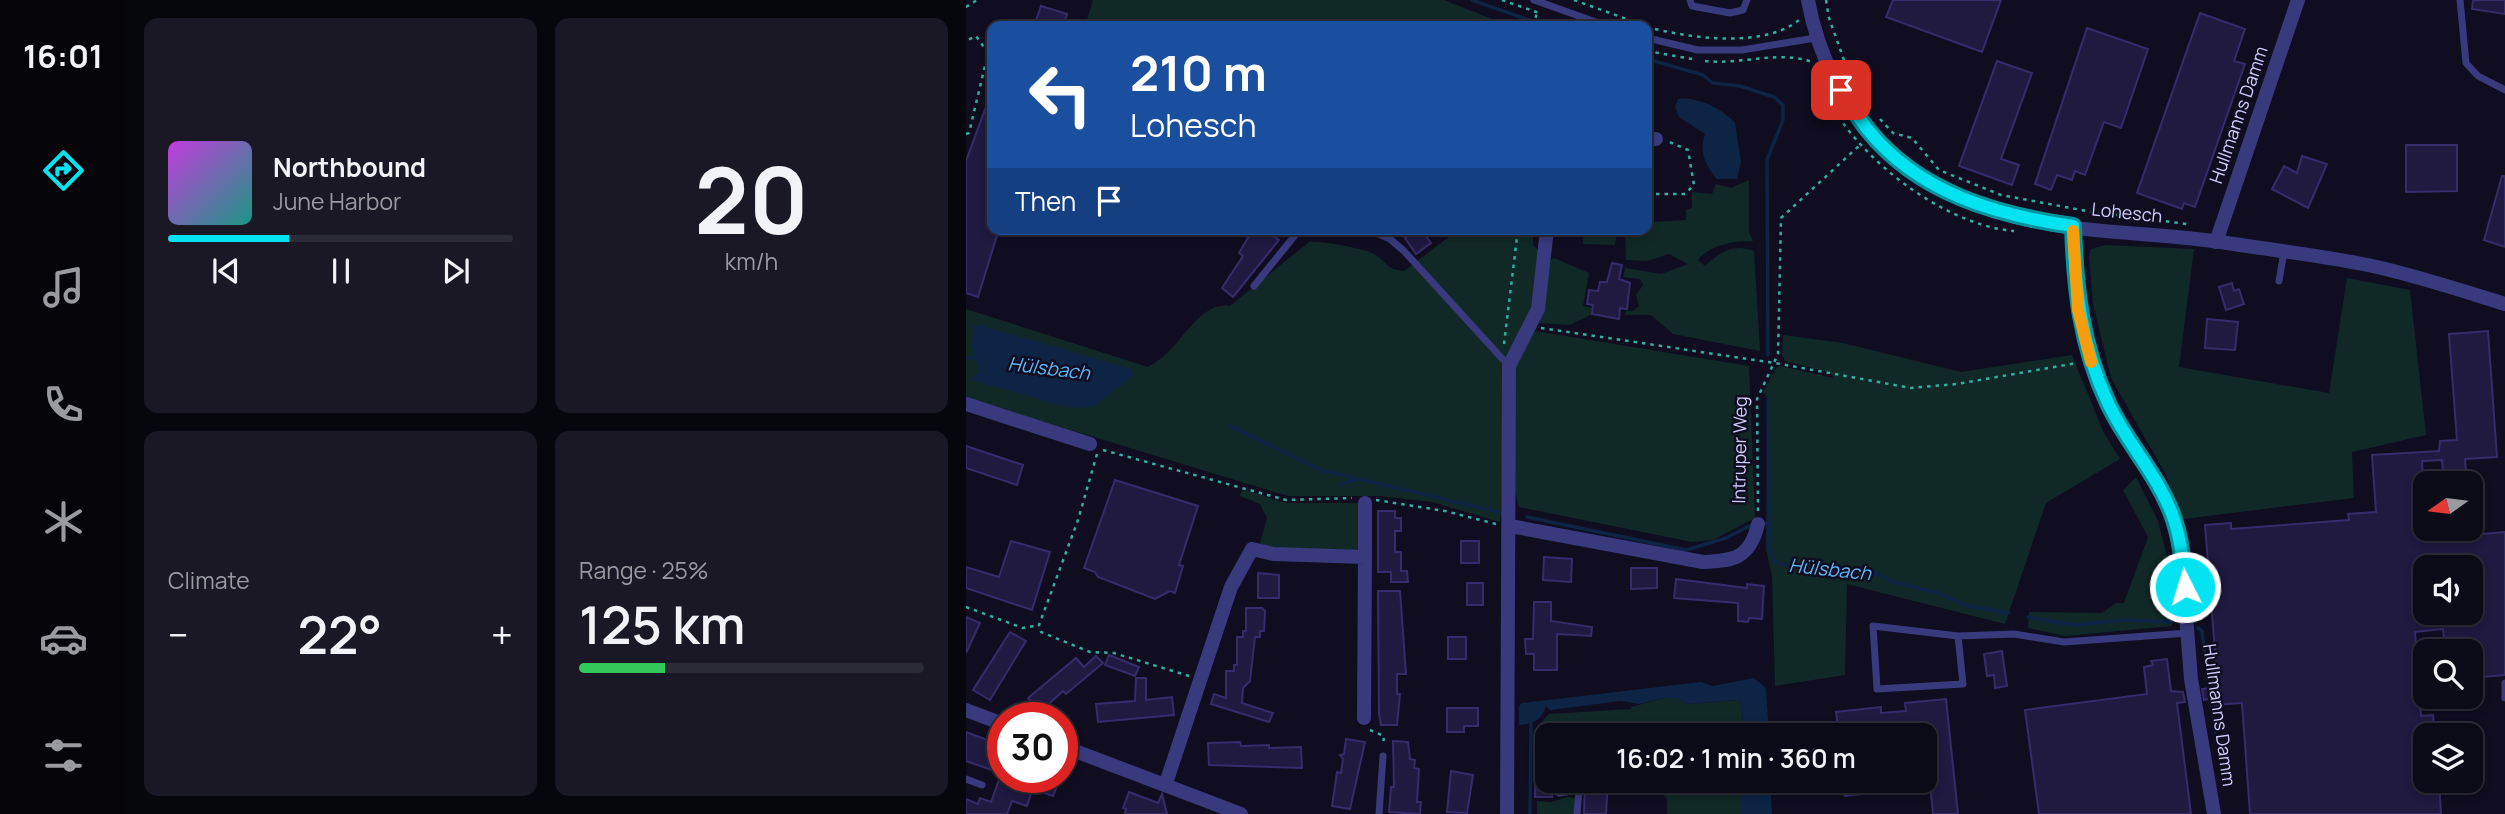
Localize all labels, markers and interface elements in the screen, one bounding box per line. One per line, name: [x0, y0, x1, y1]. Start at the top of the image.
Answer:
text: 16:01: [23, 34, 103, 78]
text: 210 m: [1130, 39, 1267, 106]
street label: Hullmanns Damm: [2203, 43, 2273, 187]
icon: left: [1015, 49, 1106, 140]
pin: [1811, 60, 1871, 120]
icon: arrive: [1822, 71, 1860, 109]
text: Lohesch: [1130, 103, 1257, 147]
text: 20: [694, 137, 809, 261]
icon: directions: [39, 146, 88, 195]
text: Northbound: [273, 149, 426, 185]
icon: arrive: [1090, 182, 1128, 220]
text: Then: [1015, 183, 1076, 219]
text: June Harbor: [273, 185, 401, 217]
street label: Lohesch: [2090, 196, 2164, 228]
text: km/h: [725, 245, 778, 277]
icon: previous: [207, 252, 245, 290]
icon: pause: [322, 252, 360, 290]
icon: next: [437, 252, 475, 290]
icon: music: [39, 263, 88, 312]
water label: Hülsbach: [1007, 350, 1092, 386]
icon: phone: [39, 380, 88, 429]
street label: Intruper Weg: [1726, 396, 1752, 504]
north arrow: [2413, 471, 2483, 541]
map controls: [2413, 471, 2483, 793]
icon: climate: [39, 497, 88, 546]
position arrow: [2148, 550, 2222, 624]
water label: Hülsbach: [1788, 552, 1873, 586]
text: Range · 25%: [579, 554, 709, 586]
button: sound: [2413, 555, 2483, 625]
text: Climate: [168, 564, 250, 596]
text: 125 km: [579, 589, 745, 660]
text: 22°: [298, 599, 382, 670]
text: −: [168, 608, 189, 660]
text: +: [491, 608, 513, 660]
icon: car: [39, 614, 88, 663]
button: search: [2413, 639, 2483, 709]
street label: Hullmanns Damm: [2198, 642, 2242, 788]
speed limit sign: 30: [987, 702, 1078, 793]
button: layers: [2413, 723, 2483, 793]
icon: filters: [39, 731, 88, 780]
text: 16:02 · 1 min · 360 m: [1616, 740, 1856, 776]

